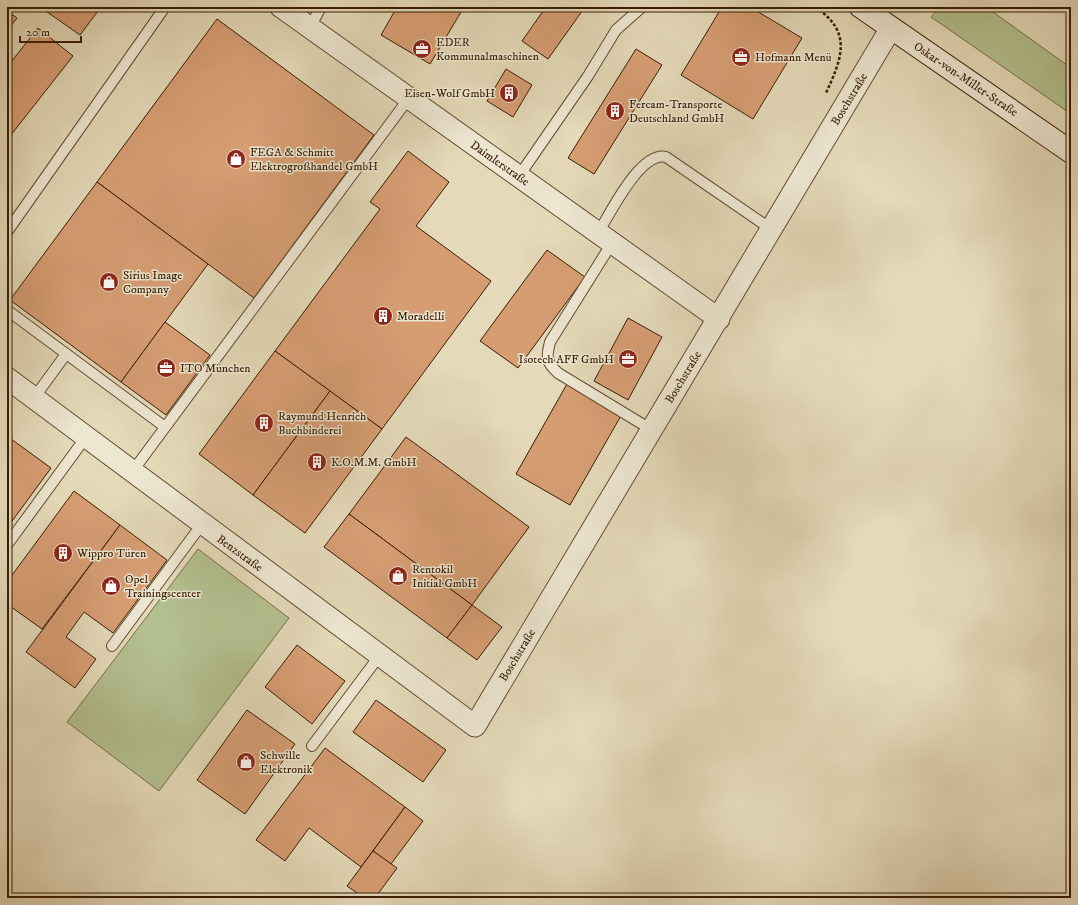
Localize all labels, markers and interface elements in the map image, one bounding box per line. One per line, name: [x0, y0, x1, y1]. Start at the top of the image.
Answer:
scale bar: [20, 18, 81, 44]
text: 20 m: [26, 25, 50, 40]
place label: EDER Kommunalmaschinen: [436, 35, 540, 64]
office icon: EDER Kommunalmaschinen: [411, 38, 433, 60]
street label: Oskar-von-Miller-Straße: [911, 39, 1021, 120]
office icon: Hofmann Menü: [730, 46, 752, 68]
place label: Hofmann Menü: [755, 50, 832, 65]
street label: Boschstraße: [828, 70, 871, 128]
building icon: Eisen-Wolf GmbH: [498, 82, 520, 104]
place label: Eisen-Wolf GmbH: [404, 86, 495, 101]
place label: Fercam-Transporte Deutschland GmbH: [629, 97, 724, 126]
building icon: Fercam-Transporte Deutschland GmbH: [604, 100, 626, 122]
street label: Daimlerstraße: [467, 138, 532, 189]
place label: FEGA & Schmitt Elektrogroßhandel GmbH: [250, 145, 378, 174]
shop icon: FEGA & Schmitt Elektrogroßhandel GmbH: [225, 148, 247, 170]
place label: Sirius Image Company: [123, 268, 182, 297]
shop icon: Sirius Image Company: [98, 271, 120, 293]
building icon: Moradelli: [372, 305, 394, 327]
place label: Moradelli: [397, 309, 444, 324]
office icon: Isotech AFF GmbH: [617, 348, 639, 370]
street label: Boschstraße: [662, 348, 705, 406]
place label: Isotech AFF GmbH: [519, 352, 614, 367]
office icon: ITO München: [155, 357, 177, 379]
place label: ITO München: [180, 361, 251, 376]
place label: Raymund Henrich Buchbinderei: [278, 409, 367, 438]
building icon: Raymund Henrich Buchbinderei: [253, 412, 275, 434]
building icon: K.O.M.M. GmbH: [306, 451, 328, 473]
place label: K.O.M.M. GmbH: [331, 455, 417, 470]
street label: Benzstraße: [214, 532, 266, 575]
building icon: Wippro Türen: [52, 542, 74, 564]
place label: Wippro Türen: [76, 546, 147, 561]
place label: Rentokil Initial GmbH: [412, 562, 477, 591]
shop icon: Rentokil Initial GmbH: [387, 565, 409, 587]
place label: Opel Trainingscenter: [125, 572, 201, 601]
shop icon: Opel Trainingscenter: [100, 575, 122, 597]
street label: Boschstraße: [496, 626, 539, 684]
place label: Schwille Elektronik: [260, 748, 312, 777]
shop icon: Schwille Elektronik: [235, 751, 257, 773]

